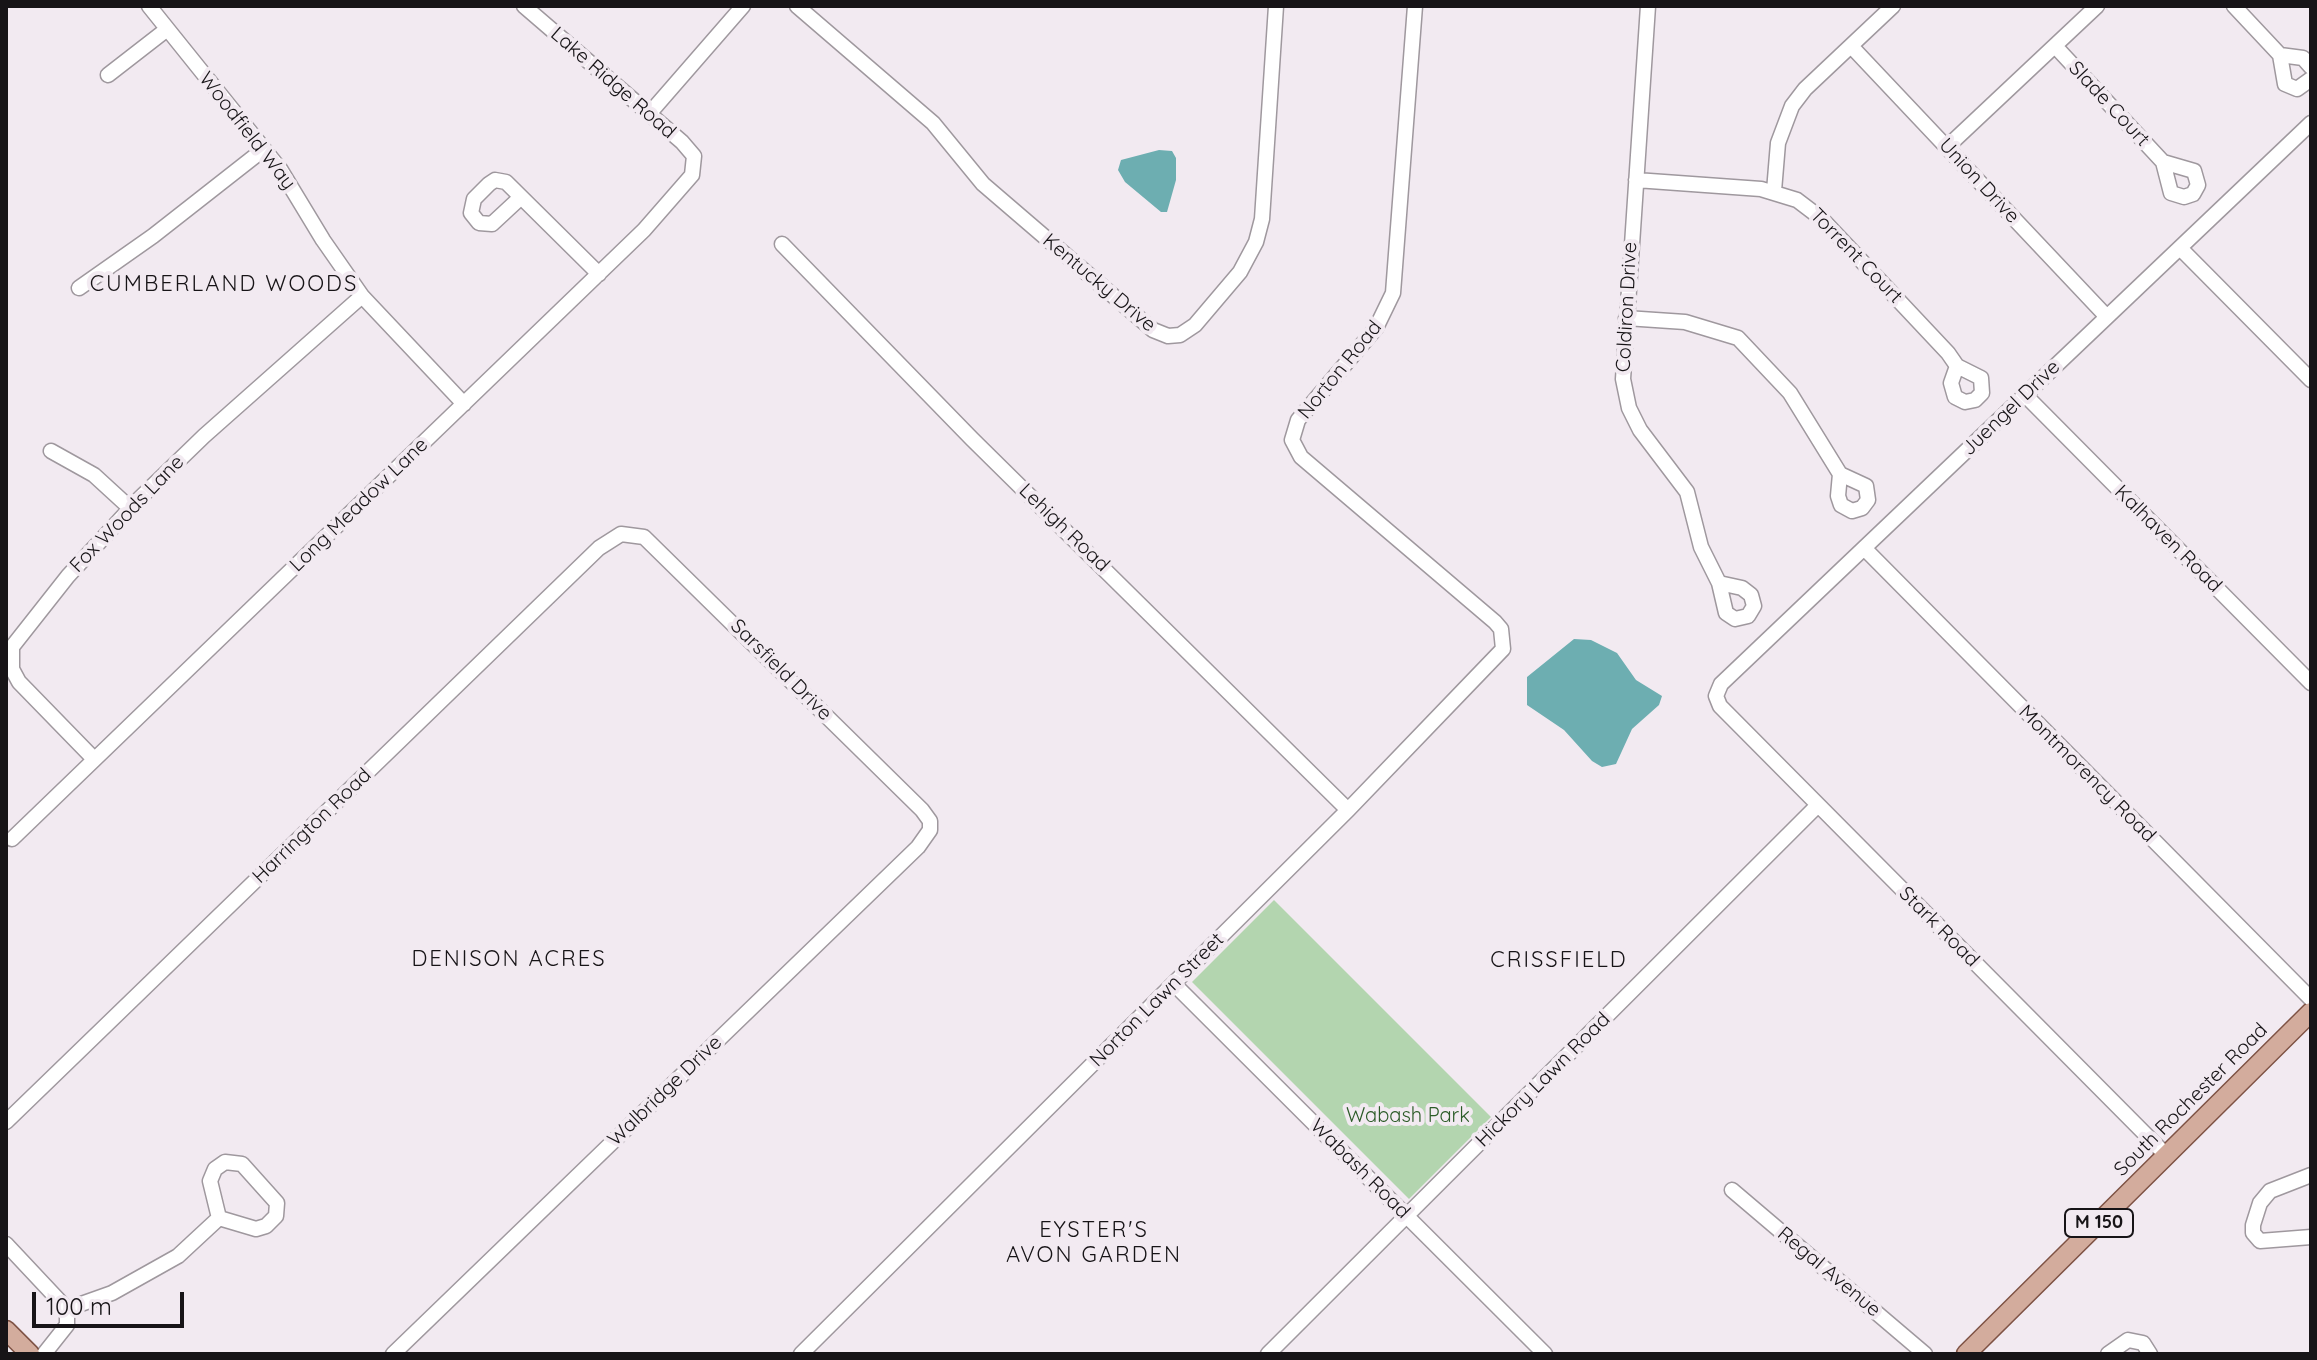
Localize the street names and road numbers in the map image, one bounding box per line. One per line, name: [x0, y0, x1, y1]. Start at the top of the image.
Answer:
street label: Lake Ridge Road: [545, 22, 681, 144]
street label: Slade Court: [2063, 56, 2155, 152]
street label: Woodfield Way: [194, 67, 300, 195]
street label: Union Drive: [1934, 134, 2024, 228]
street label: Torrent Court: [1805, 203, 1907, 309]
street label: Kentucky Drive: [1038, 229, 1160, 337]
street label: Coldiron Drive: [1612, 241, 1642, 373]
street label: Norton Road: [1293, 316, 1387, 424]
street label: Juengel Drive: [1957, 355, 2065, 461]
street label: Long Meadow Lane: [285, 433, 433, 577]
street label: Fox Woods Lane: [65, 450, 189, 578]
street label: Lehigh Road: [1014, 479, 1114, 577]
street label: Kalhaven Road: [2109, 480, 2227, 598]
street label: Sarsfield Drive: [725, 614, 837, 726]
street label: Montmorency Road: [2013, 700, 2161, 848]
street label: Harrington Road: [248, 763, 376, 889]
street label: Stark Road: [1894, 882, 1984, 972]
street label: Norton Lawn Street: [1085, 928, 1229, 1072]
street label: Hickory Lawn Road: [1471, 1008, 1615, 1152]
street label: South Rochester Road: [2109, 1018, 2273, 1182]
street label: Walbridge Drive: [603, 1031, 727, 1151]
street label: Wabash Road: [1305, 1114, 1415, 1224]
road number: M 150: [2065, 1209, 2133, 1237]
street label: Regal Avenue: [1772, 1222, 1886, 1322]

